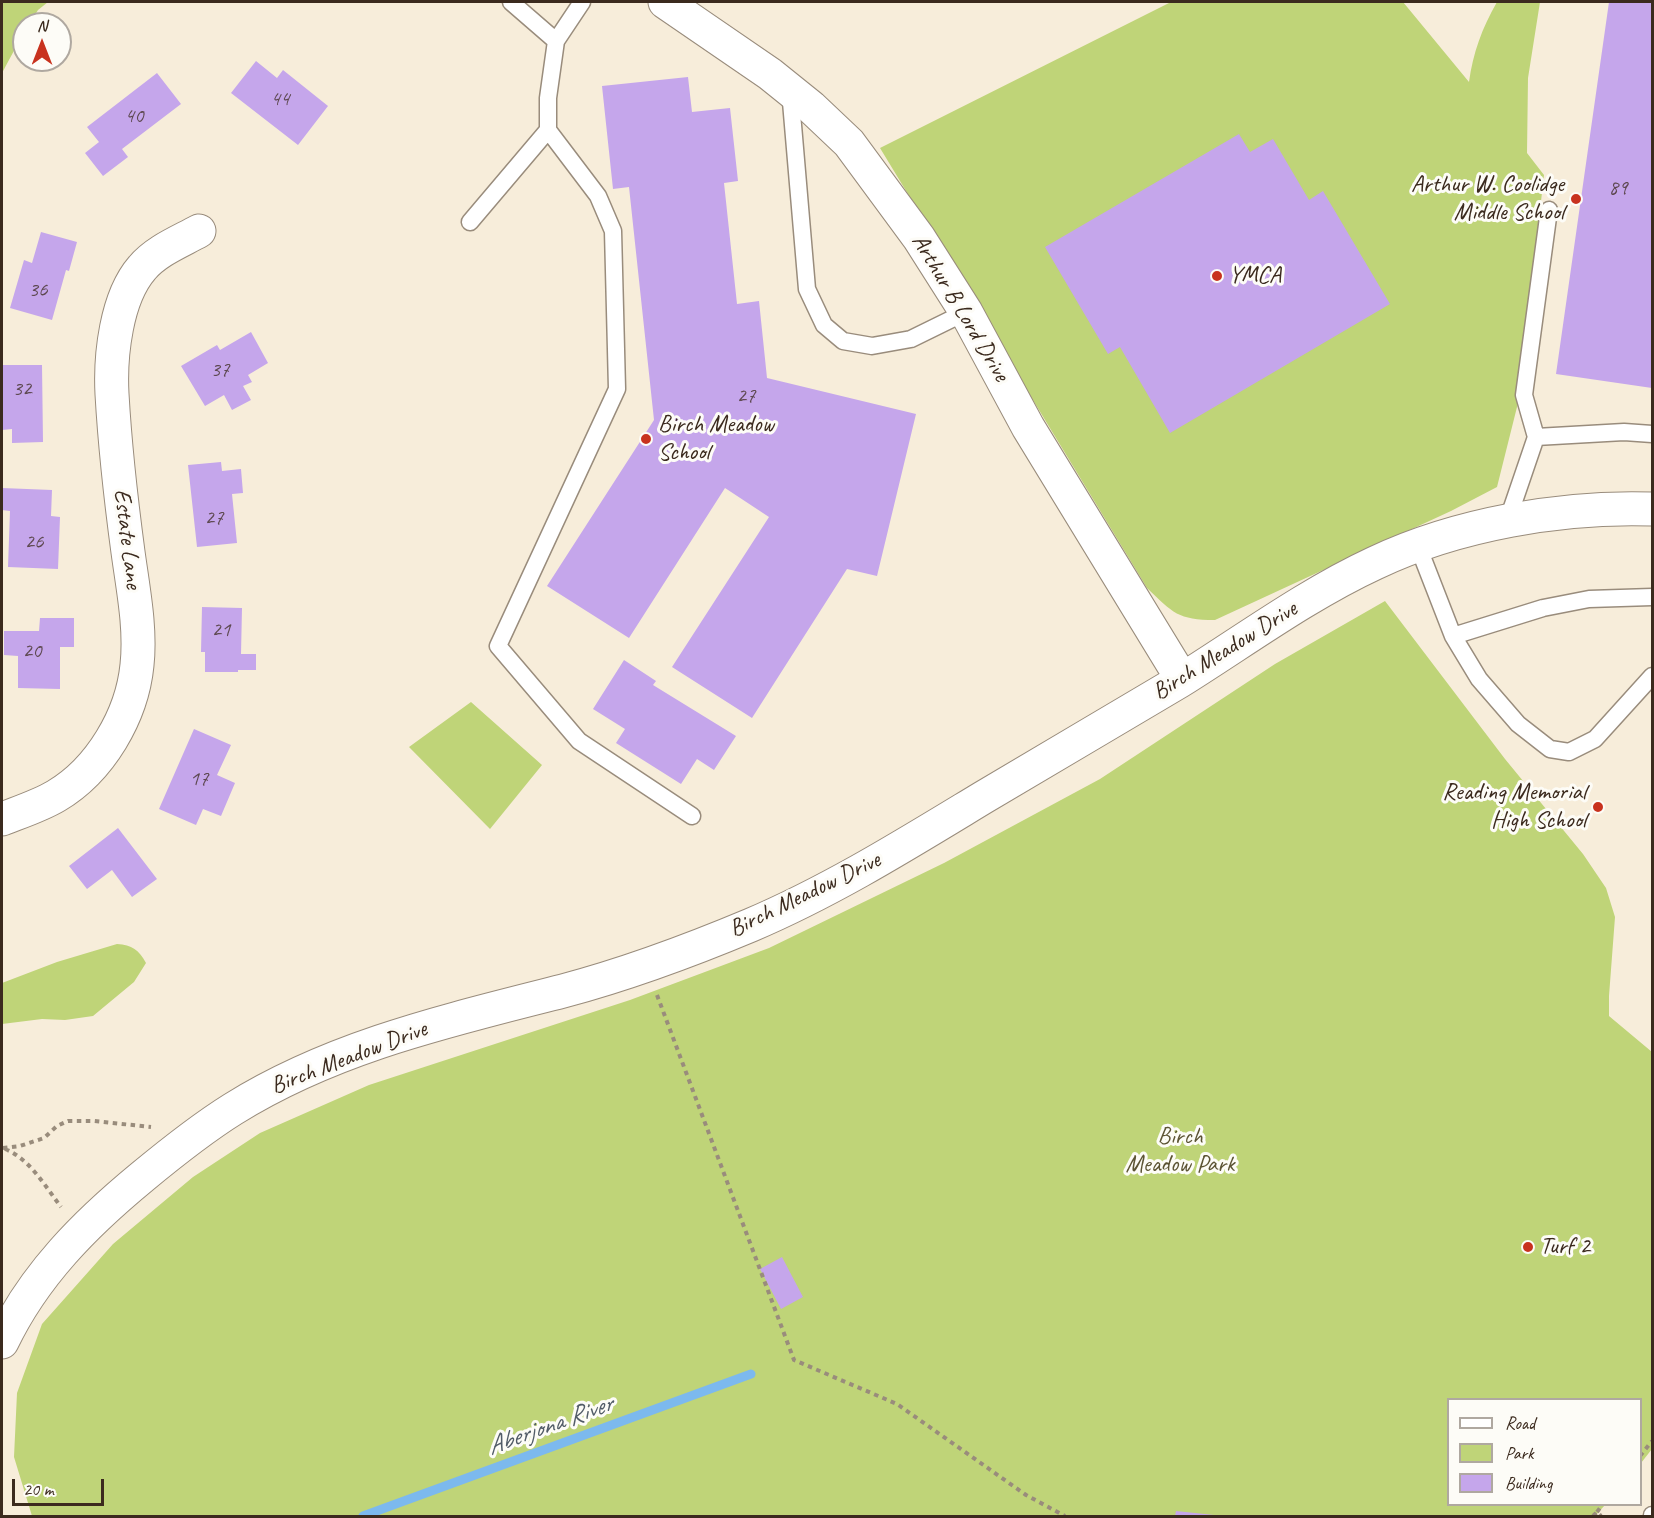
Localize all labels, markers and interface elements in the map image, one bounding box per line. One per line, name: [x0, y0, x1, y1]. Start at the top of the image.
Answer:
north arrow: [12, 12, 72, 72]
text: N: [37, 16, 47, 36]
house number: 44: [271, 86, 289, 112]
house number: 40: [125, 103, 143, 129]
place label: Arthur W. Coolidge Middle School: [1411, 171, 1564, 227]
house number: 89: [1609, 175, 1627, 201]
marker: Arthur W. Coolidge Middle School: [1569, 192, 1583, 206]
street label: Arthur B Lord Drive: [905, 229, 1015, 387]
place label: YMCA: [1229, 262, 1281, 290]
marker: YMCA: [1210, 269, 1224, 283]
house number: 36: [29, 277, 47, 303]
house number: 37: [211, 357, 229, 383]
house number: 32: [13, 376, 31, 402]
house number: 27: [737, 383, 755, 409]
place label: Birch Meadow School: [658, 411, 774, 467]
marker: Birch Meadow School: [639, 432, 653, 446]
street label: Estate Lane: [107, 488, 147, 590]
house number: 27: [205, 505, 223, 531]
house number: 26: [25, 529, 43, 555]
street label: Birch Meadow Drive: [1147, 595, 1303, 707]
house number: 21: [212, 617, 230, 643]
house number: 20: [23, 638, 41, 664]
house number: 17: [190, 766, 208, 792]
place label: Reading Memorial High School: [1442, 779, 1586, 835]
marker: Reading Memorial High School: [1591, 800, 1605, 814]
street label: Birch Meadow Drive: [725, 846, 885, 944]
street label: Birch Meadow Drive: [267, 1015, 431, 1101]
park label: Birch Meadow Park: [1126, 1123, 1234, 1179]
place label: Turf 2: [1540, 1233, 1590, 1261]
marker: Turf 2: [1521, 1240, 1535, 1254]
water label: Aberjona River: [483, 1389, 617, 1463]
legend: [1447, 1398, 1642, 1506]
text: Road: [1505, 1412, 1535, 1434]
text: Park: [1505, 1442, 1534, 1464]
scale bar: [15, 1467, 106, 1505]
text: Building: [1505, 1472, 1552, 1494]
text: 20 m: [23, 1478, 54, 1500]

